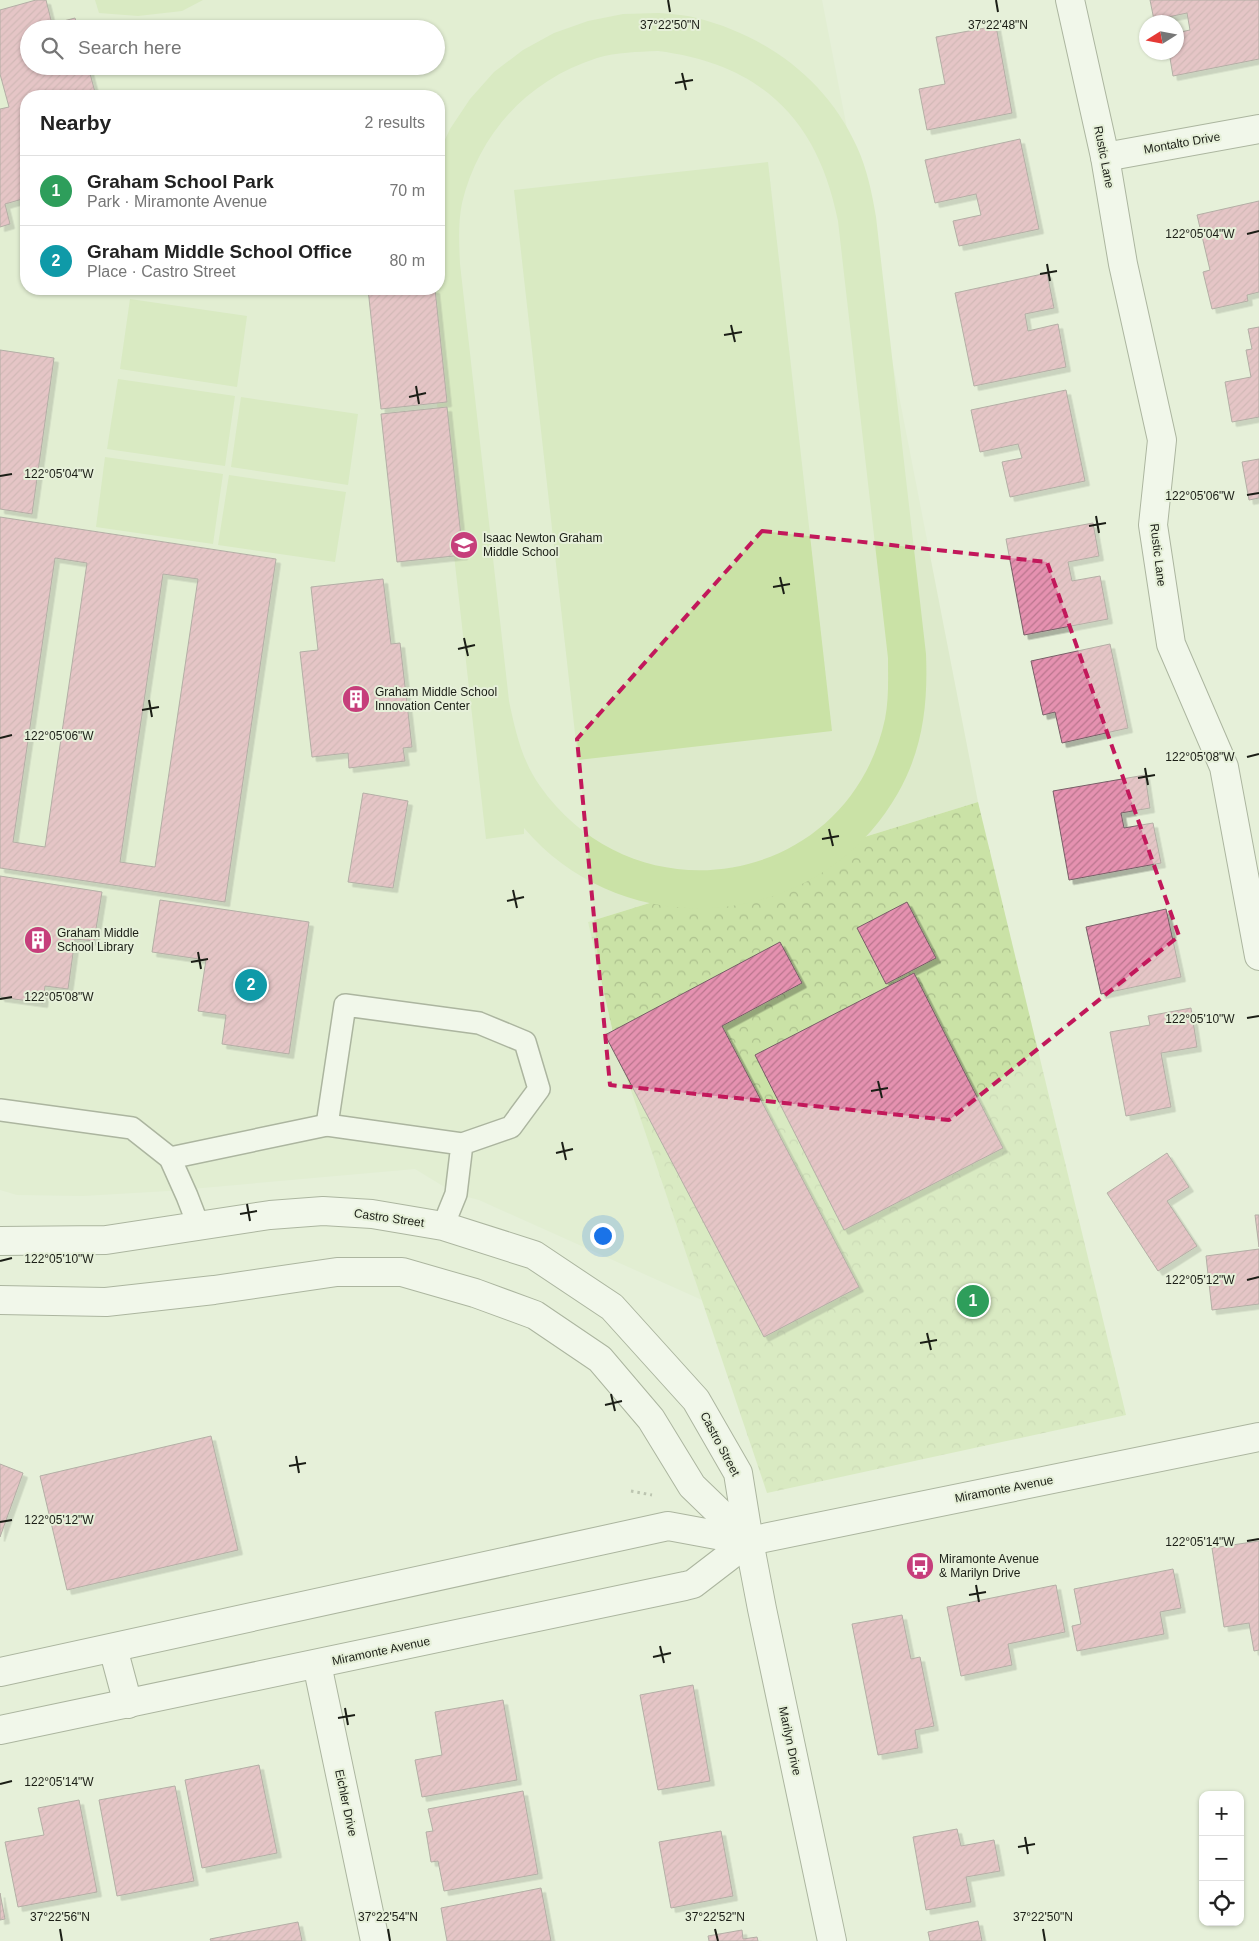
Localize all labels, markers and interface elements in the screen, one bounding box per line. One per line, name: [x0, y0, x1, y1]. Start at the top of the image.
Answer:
north arrow: [1139, 15, 1184, 60]
text: 37°22'50"N: [640, 18, 700, 32]
text: 37°22'48"N: [968, 18, 1028, 32]
search box: [20, 20, 445, 75]
icon: search: [38, 34, 66, 62]
text: Search here: [78, 37, 182, 58]
text: Nearby: [40, 111, 111, 134]
text: 2 results: [365, 114, 425, 131]
street label: Rustic Lane: [1091, 125, 1117, 190]
street label: Montalto Drive: [1143, 129, 1222, 157]
text: Graham School Park: [87, 171, 274, 192]
text: 1: [52, 182, 60, 199]
text: 70 m: [389, 182, 425, 199]
text: Park · Miramonte Avenue: [87, 193, 267, 210]
text: 122°05'04"W: [1165, 227, 1235, 241]
text: Graham Middle School Office: [87, 241, 352, 262]
text: 2: [52, 252, 60, 269]
text: 80 m: [389, 252, 425, 269]
text: Place · Castro Street: [87, 263, 236, 280]
text: 122°05'04"W: [24, 467, 94, 481]
text: 122°05'06"W: [1165, 489, 1235, 503]
street label: Rustic Lane: [1147, 523, 1169, 588]
school or university icon: Isaac Newton Graham Middle School: [449, 530, 479, 560]
place label: Isaac Newton Graham Middle School: [483, 531, 602, 559]
building icon: Graham Middle School Innovation Center: [341, 684, 371, 714]
place label: Graham Middle School Innovation Center: [375, 685, 497, 713]
text: 122°05'06"W: [24, 729, 94, 743]
text: 122°05'08"W: [1165, 750, 1235, 764]
building icon: Graham Middle School Library: [23, 925, 53, 955]
place label: Graham Middle School Library: [57, 926, 139, 954]
pin: 2: [235, 966, 267, 1004]
text: 122°05'08"W: [24, 990, 94, 1004]
text: 122°05'10"W: [1165, 1012, 1235, 1026]
street label: Castro Street: [353, 1206, 426, 1230]
your location: [590, 1223, 616, 1249]
text: 122°05'10"W: [24, 1252, 94, 1266]
text: 122°05'12"W: [1165, 1273, 1235, 1287]
pin: 1: [957, 1282, 989, 1320]
street label: Castro Street: [697, 1410, 743, 1479]
street label: Miramonte Avenue: [954, 1473, 1055, 1505]
text: 122°05'12"W: [24, 1513, 94, 1527]
text: 122°05'14"W: [1165, 1535, 1235, 1549]
bus stop icon: Miramonte Avenue & Marilyn Drive: [905, 1551, 935, 1581]
place label: Miramonte Avenue & Marilyn Drive: [939, 1552, 1039, 1580]
street label: Miramonte Avenue: [331, 1634, 432, 1668]
street label: Marilyn Drive: [776, 1705, 804, 1777]
street label: Eichler Drive: [332, 1768, 360, 1838]
text: 122°05'14"W: [24, 1775, 94, 1789]
map controls: [1199, 1791, 1244, 1926]
button: +: [1199, 1791, 1244, 1836]
button: −: [1199, 1836, 1244, 1881]
button: locate: [1199, 1881, 1244, 1926]
text: 37°22'56"N: [30, 1910, 90, 1924]
text: 37°22'54"N: [358, 1910, 418, 1924]
text: 37°22'52"N: [685, 1910, 745, 1924]
text: 37°22'50"N: [1013, 1910, 1073, 1924]

